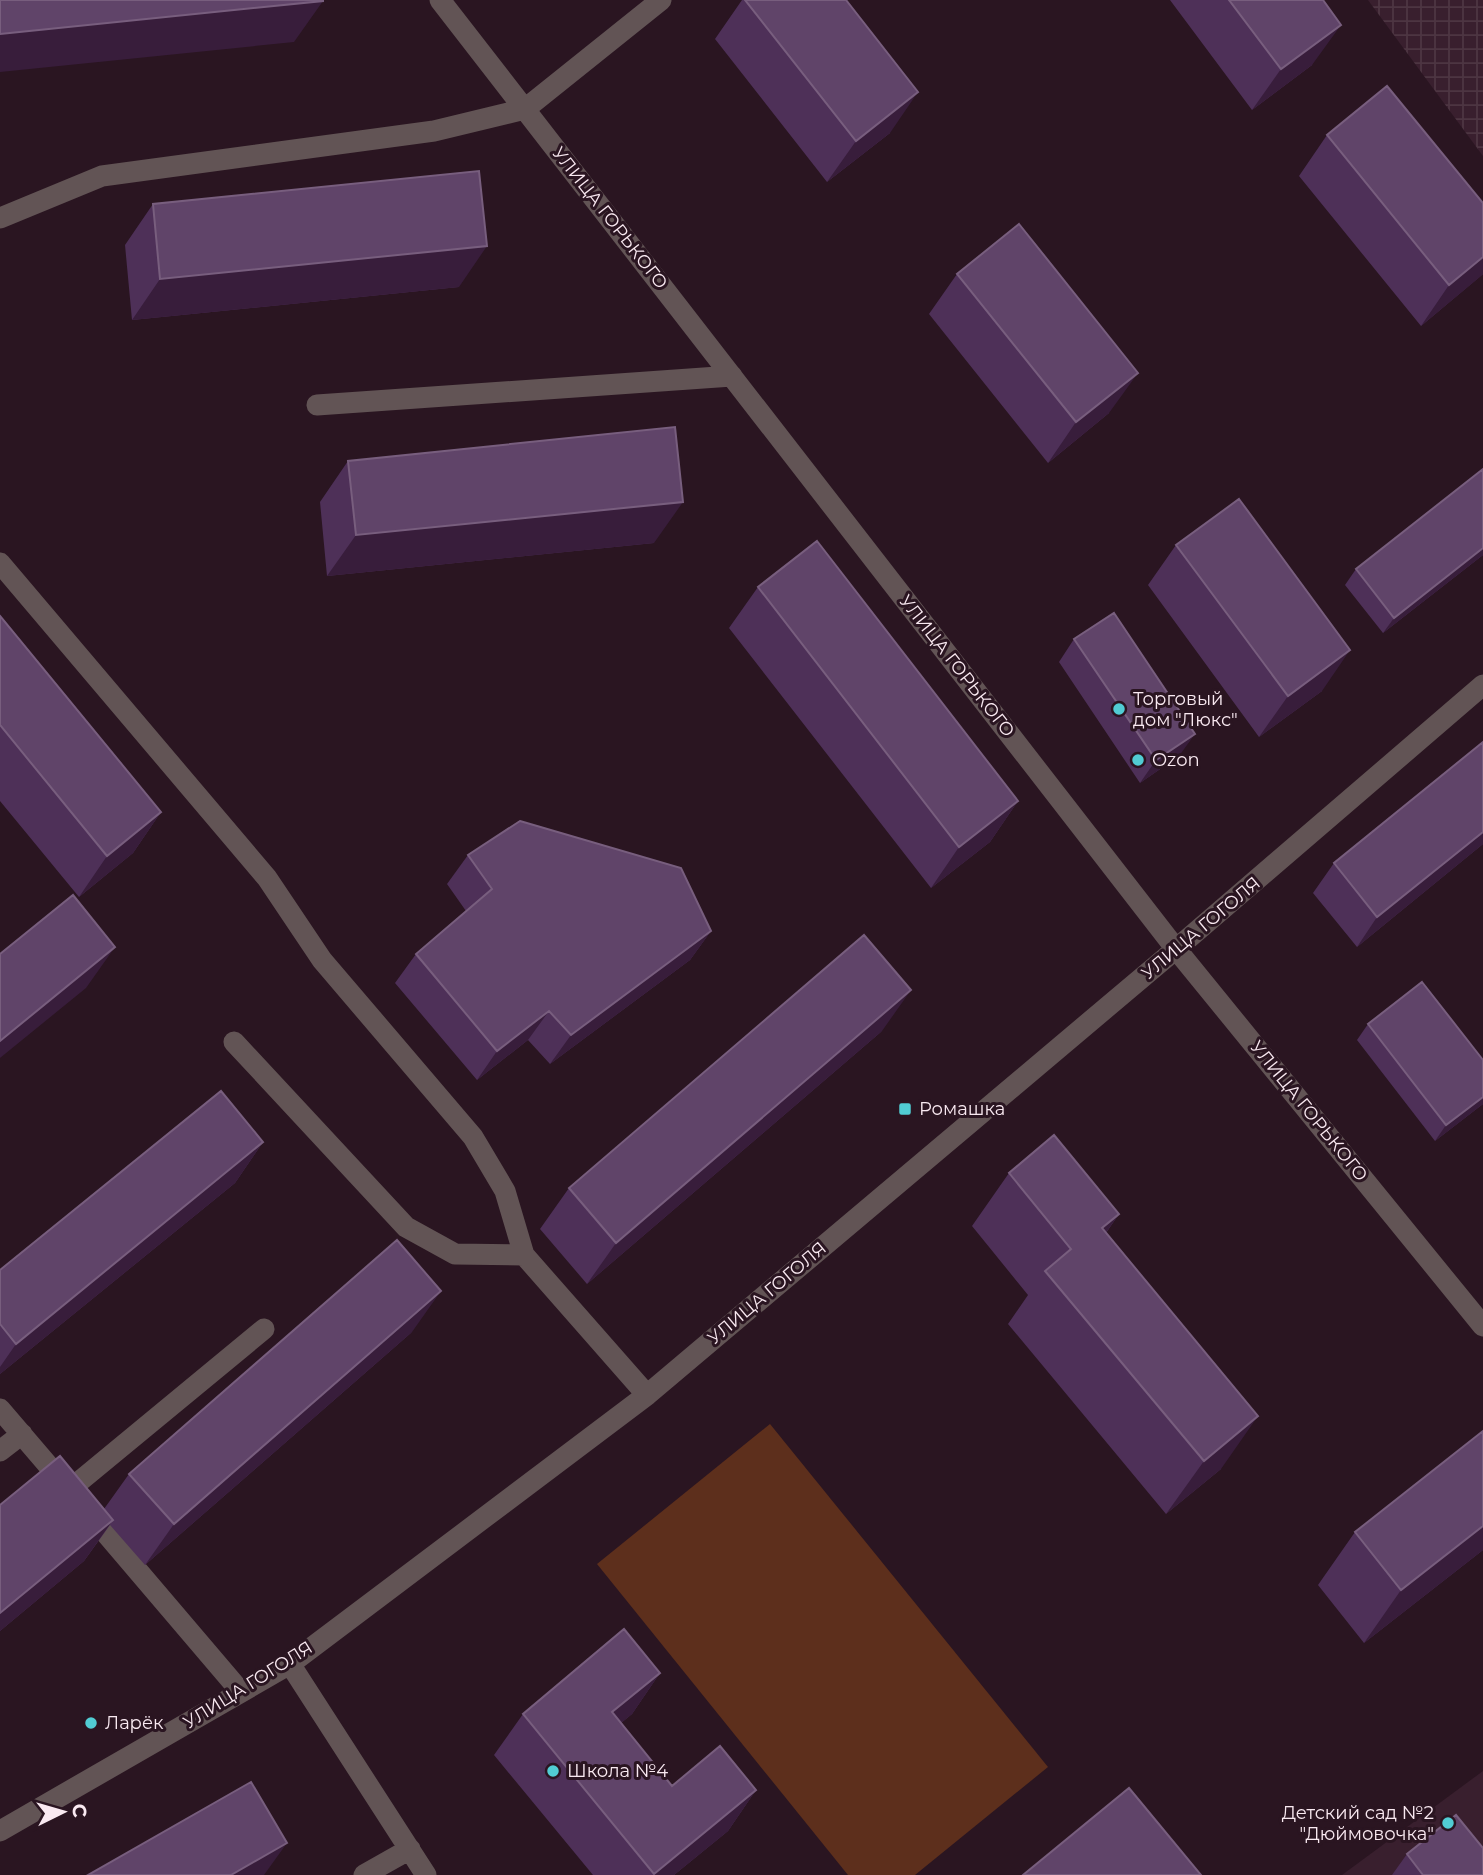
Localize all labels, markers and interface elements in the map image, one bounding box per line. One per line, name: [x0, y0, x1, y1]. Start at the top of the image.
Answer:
street label: УЛИЦА ГОРЬКОГО: [548, 142, 672, 294]
street label: УЛИЦА ГОРЬКОГО: [895, 590, 1019, 742]
place label: Торговый дом "Люкс": [1133, 688, 1238, 731]
marker: Торговый дом "Люкс": [1111, 701, 1127, 717]
place label: Ozon: [1152, 749, 1200, 771]
marker: Ozon: [1130, 752, 1146, 768]
street label: УЛИЦА ГОГОЛЯ: [1137, 872, 1265, 984]
street label: УЛИЦА ГОРЬКОГО: [1246, 1036, 1372, 1186]
place label: Ромашка: [919, 1098, 1005, 1120]
marker: Ромашка: [897, 1101, 913, 1117]
street label: УЛИЦА ГОГОЛЯ: [703, 1237, 831, 1349]
street label: УЛИЦА ГОГОЛЯ: [179, 1636, 317, 1734]
place label: Ларёк: [105, 1712, 164, 1734]
marker: Ларёк: [83, 1715, 99, 1731]
place label: Школа №4: [567, 1760, 668, 1782]
marker: Школа №4: [545, 1763, 561, 1779]
north arrow: [28, 1777, 98, 1847]
place label: Детский сад №2 "Дюймовочка": [1282, 1802, 1434, 1845]
text: С: [67, 1803, 92, 1819]
marker: Детский сад №2 "Дюймовочка": [1440, 1815, 1456, 1831]

